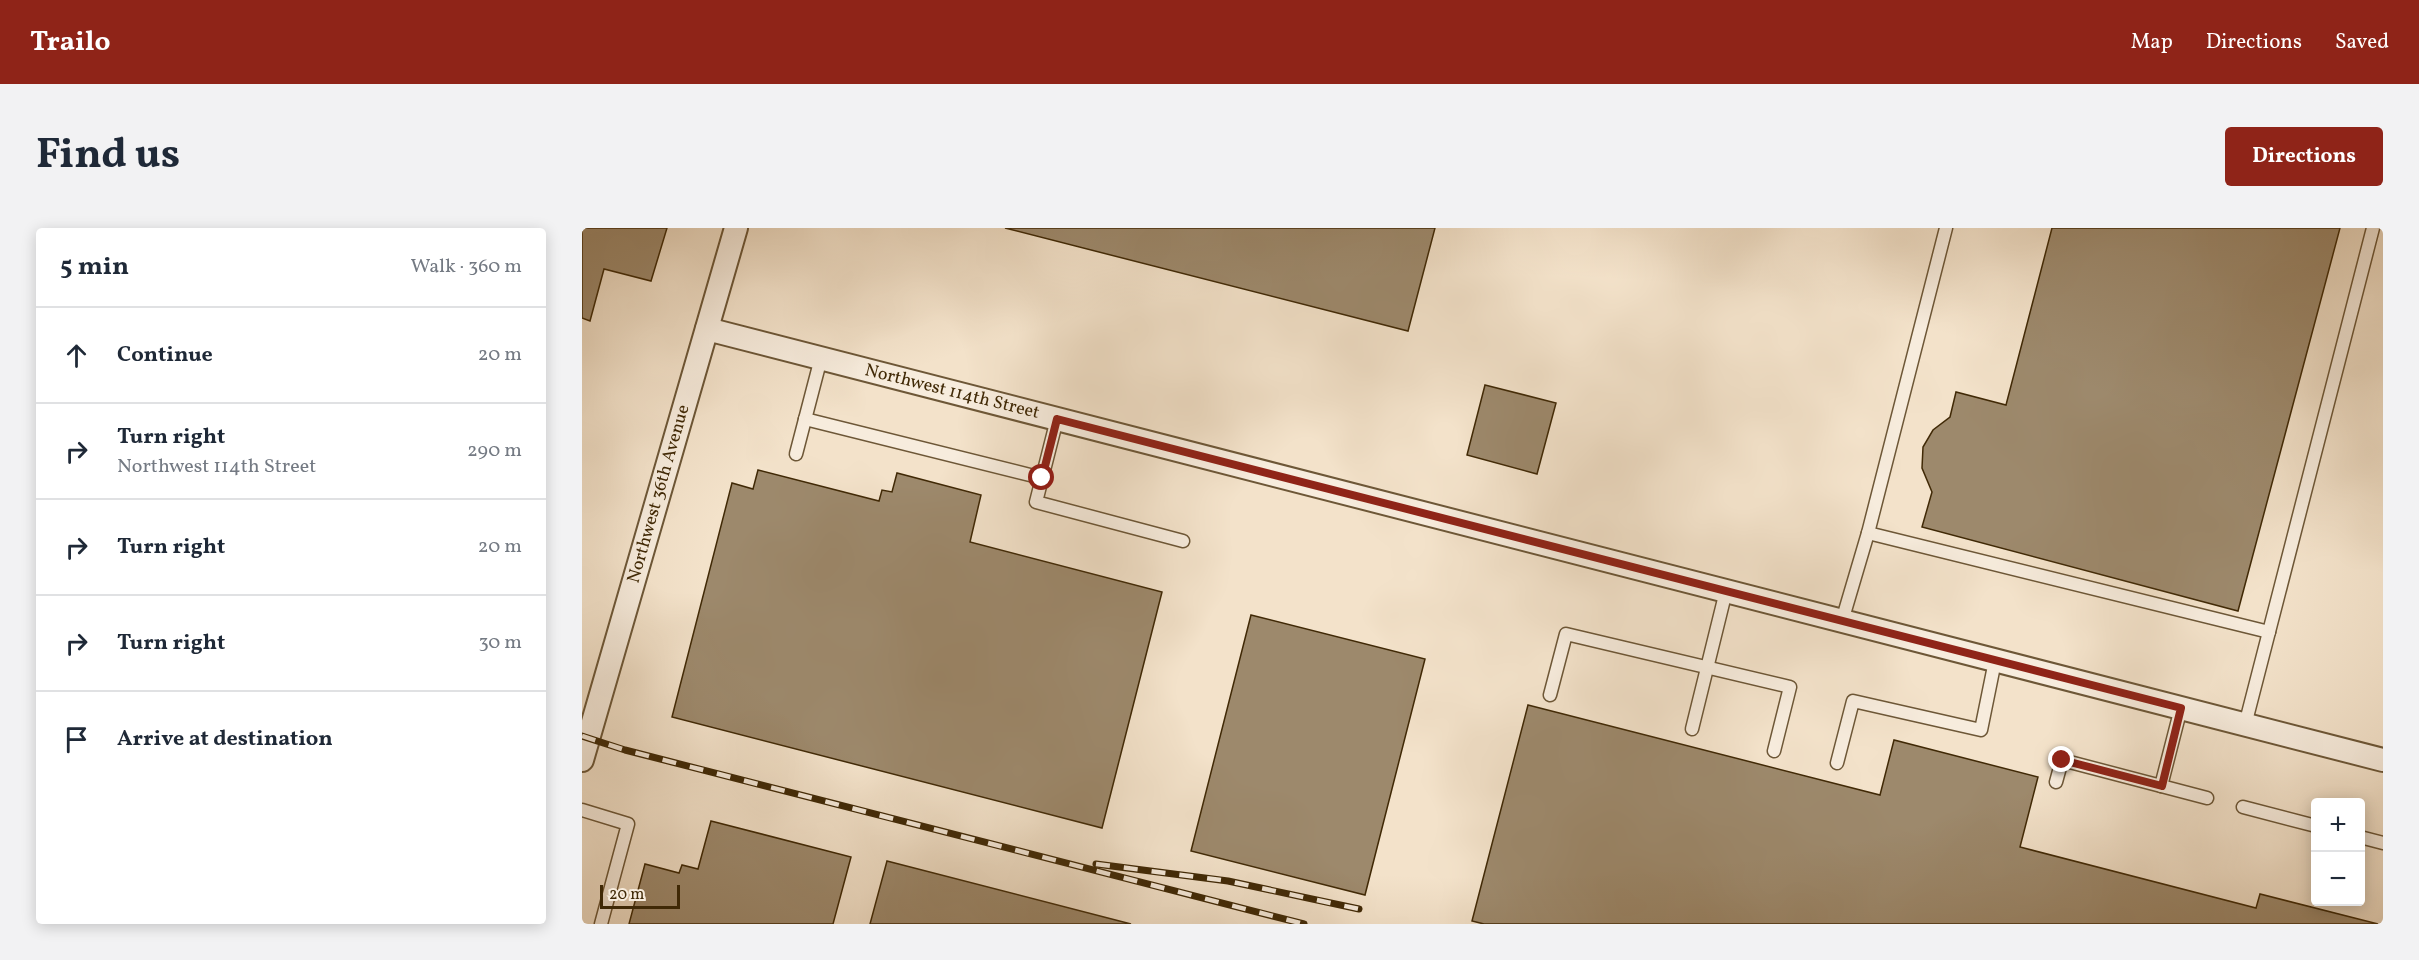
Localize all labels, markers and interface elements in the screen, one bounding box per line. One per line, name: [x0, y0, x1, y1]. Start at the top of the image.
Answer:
text: Trailo: [30, 23, 111, 62]
text: Map: [2131, 28, 2173, 57]
text: Directions: [2206, 28, 2302, 57]
text: Saved: [2335, 28, 2389, 57]
text: Find us: [36, 127, 180, 186]
button: Directions: [2225, 127, 2383, 186]
text: 5 min: [60, 249, 129, 285]
text: Walk · 360 m: [410, 253, 522, 281]
icon: ahead: [60, 339, 93, 372]
text: Continue: [117, 340, 213, 371]
text: 20 m: [478, 341, 522, 369]
street label: Northwest 114th Street: [862, 358, 1042, 426]
street label: Northwest 36th Avenue: [622, 402, 696, 586]
text: Turn right: [117, 422, 225, 453]
icon: right: [60, 435, 93, 468]
text: 290 m: [467, 437, 522, 465]
text: Northwest 114th Street: [117, 453, 316, 481]
route start: [1028, 464, 1054, 490]
icon: right: [60, 531, 93, 564]
text: Turn right: [117, 532, 225, 563]
text: 20 m: [478, 533, 522, 561]
icon: right: [60, 627, 93, 660]
text: Turn right: [117, 628, 225, 659]
text: 30 m: [478, 629, 522, 657]
icon: arrive: [60, 723, 93, 756]
text: Arrive at destination: [117, 724, 333, 755]
route end: [2048, 746, 2074, 772]
map controls: [2311, 798, 2365, 906]
button: +: [2311, 798, 2365, 852]
button: −: [2311, 852, 2365, 906]
scale bar: [600, 882, 680, 910]
text: 20 m: [609, 884, 644, 906]

